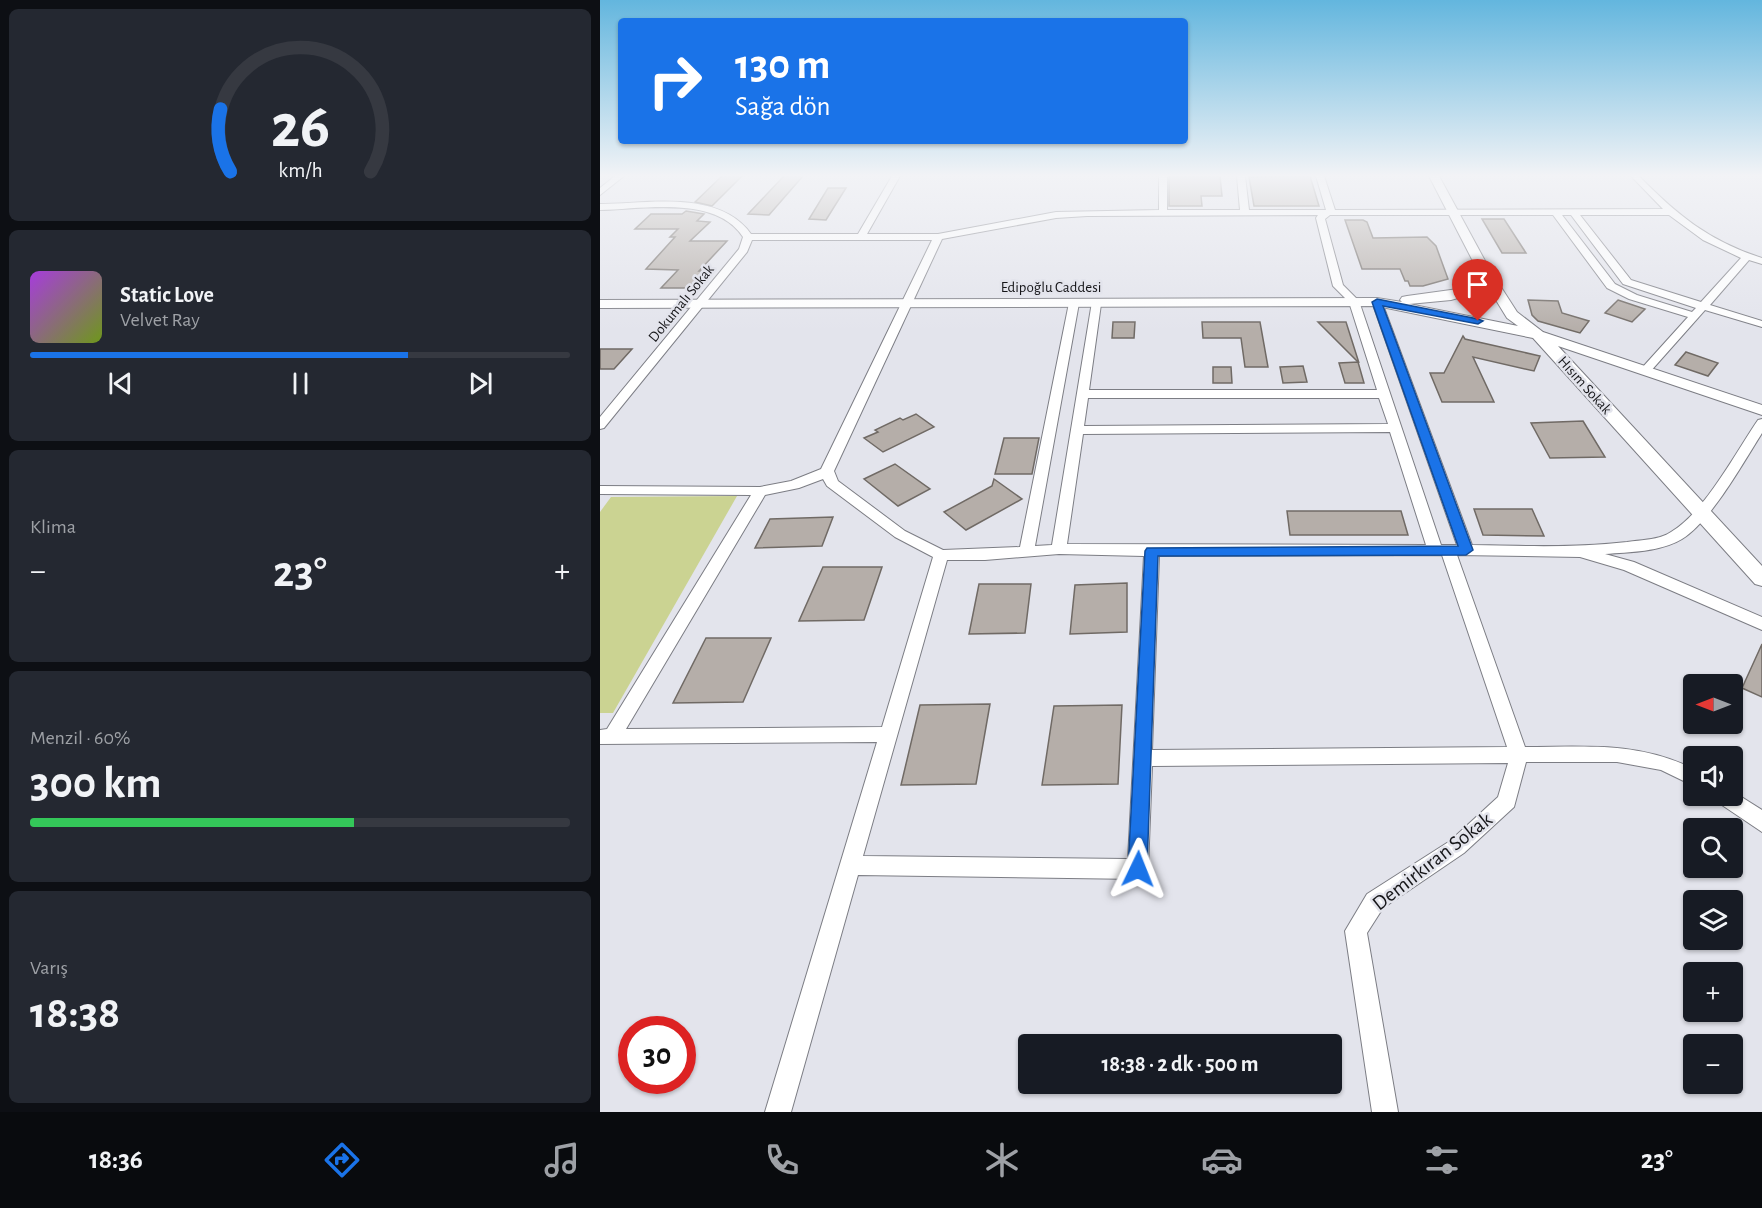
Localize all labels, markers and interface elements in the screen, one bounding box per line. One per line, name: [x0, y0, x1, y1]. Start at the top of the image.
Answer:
icon: right: [636, 42, 714, 120]
text: 130 m: [735, 44, 830, 86]
text: Sağa dön: [735, 93, 830, 120]
text: 26: [270, 96, 330, 158]
text: km/h: [278, 160, 322, 181]
pin: [1452, 259, 1503, 321]
street label: Dokumalı Sokak: [646, 262, 717, 345]
icon: arrive: [1461, 268, 1494, 301]
street label: Edipoğlu Caddesi: [1001, 280, 1101, 295]
text: Static Love: [120, 284, 214, 306]
text: Velvet Ray: [120, 310, 200, 330]
street label: Hısım Sokak: [1555, 354, 1614, 417]
icon: previous: [104, 367, 137, 400]
icon: pause: [284, 367, 317, 400]
icon: next: [464, 367, 497, 400]
text: Klima: [30, 517, 76, 537]
text: 23°: [273, 550, 327, 595]
text: −: [30, 555, 46, 588]
text: +: [554, 555, 570, 588]
north arrow: [1683, 674, 1743, 734]
map controls: [1683, 674, 1743, 1094]
text: Menzil · 60%: [30, 728, 131, 748]
button: sound: [1683, 746, 1743, 806]
text: 300 km: [30, 761, 162, 806]
street label: Demirkıran Sokak: [1369, 808, 1496, 914]
button: search: [1683, 818, 1743, 878]
position arrow: [1106, 837, 1170, 901]
button: layers: [1683, 890, 1743, 950]
text: Varış: [30, 958, 68, 978]
button: +: [1683, 962, 1743, 1022]
text: 18:38: [30, 991, 120, 1036]
speed limit sign: 30: [618, 1016, 696, 1094]
button: −: [1683, 1034, 1743, 1094]
text: 18:38 · 2 dk · 500 m: [1101, 1053, 1259, 1075]
icon: directions: [321, 1139, 363, 1181]
icon: music: [541, 1139, 583, 1181]
icon: phone: [761, 1139, 803, 1181]
icon: climate: [981, 1139, 1023, 1181]
icon: car: [1201, 1139, 1243, 1181]
icon: filters: [1421, 1139, 1463, 1181]
text: 18:36: [89, 1146, 143, 1173]
text: 23°: [1641, 1146, 1673, 1173]

